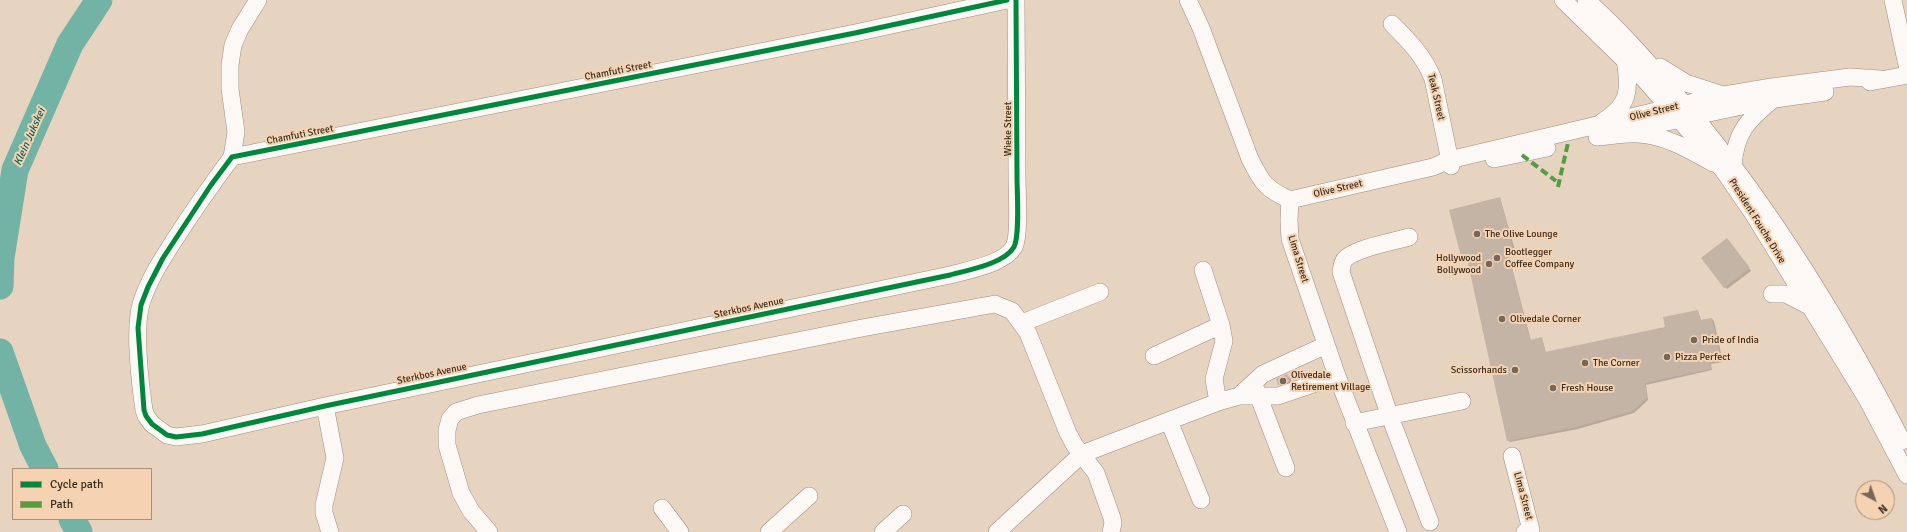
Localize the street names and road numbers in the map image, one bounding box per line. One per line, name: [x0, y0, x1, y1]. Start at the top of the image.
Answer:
street label: Chamfuti Street: [584, 59, 652, 83]
street label: Teak Street: [1425, 73, 1447, 121]
street label: Olive Street: [1628, 100, 1680, 124]
street label: Wieke Street: [1002, 102, 1014, 156]
street label: Chamfuti Street: [266, 123, 334, 147]
street label: President Fouche Drive: [1726, 176, 1788, 266]
street label: Olive Street: [1312, 178, 1364, 200]
street label: Lima Street: [1285, 234, 1311, 284]
street label: Sterkbos Avenue: [713, 295, 785, 321]
street label: Sterkbos Avenue: [396, 361, 468, 387]
street label: Lima Street: [1511, 471, 1535, 521]

